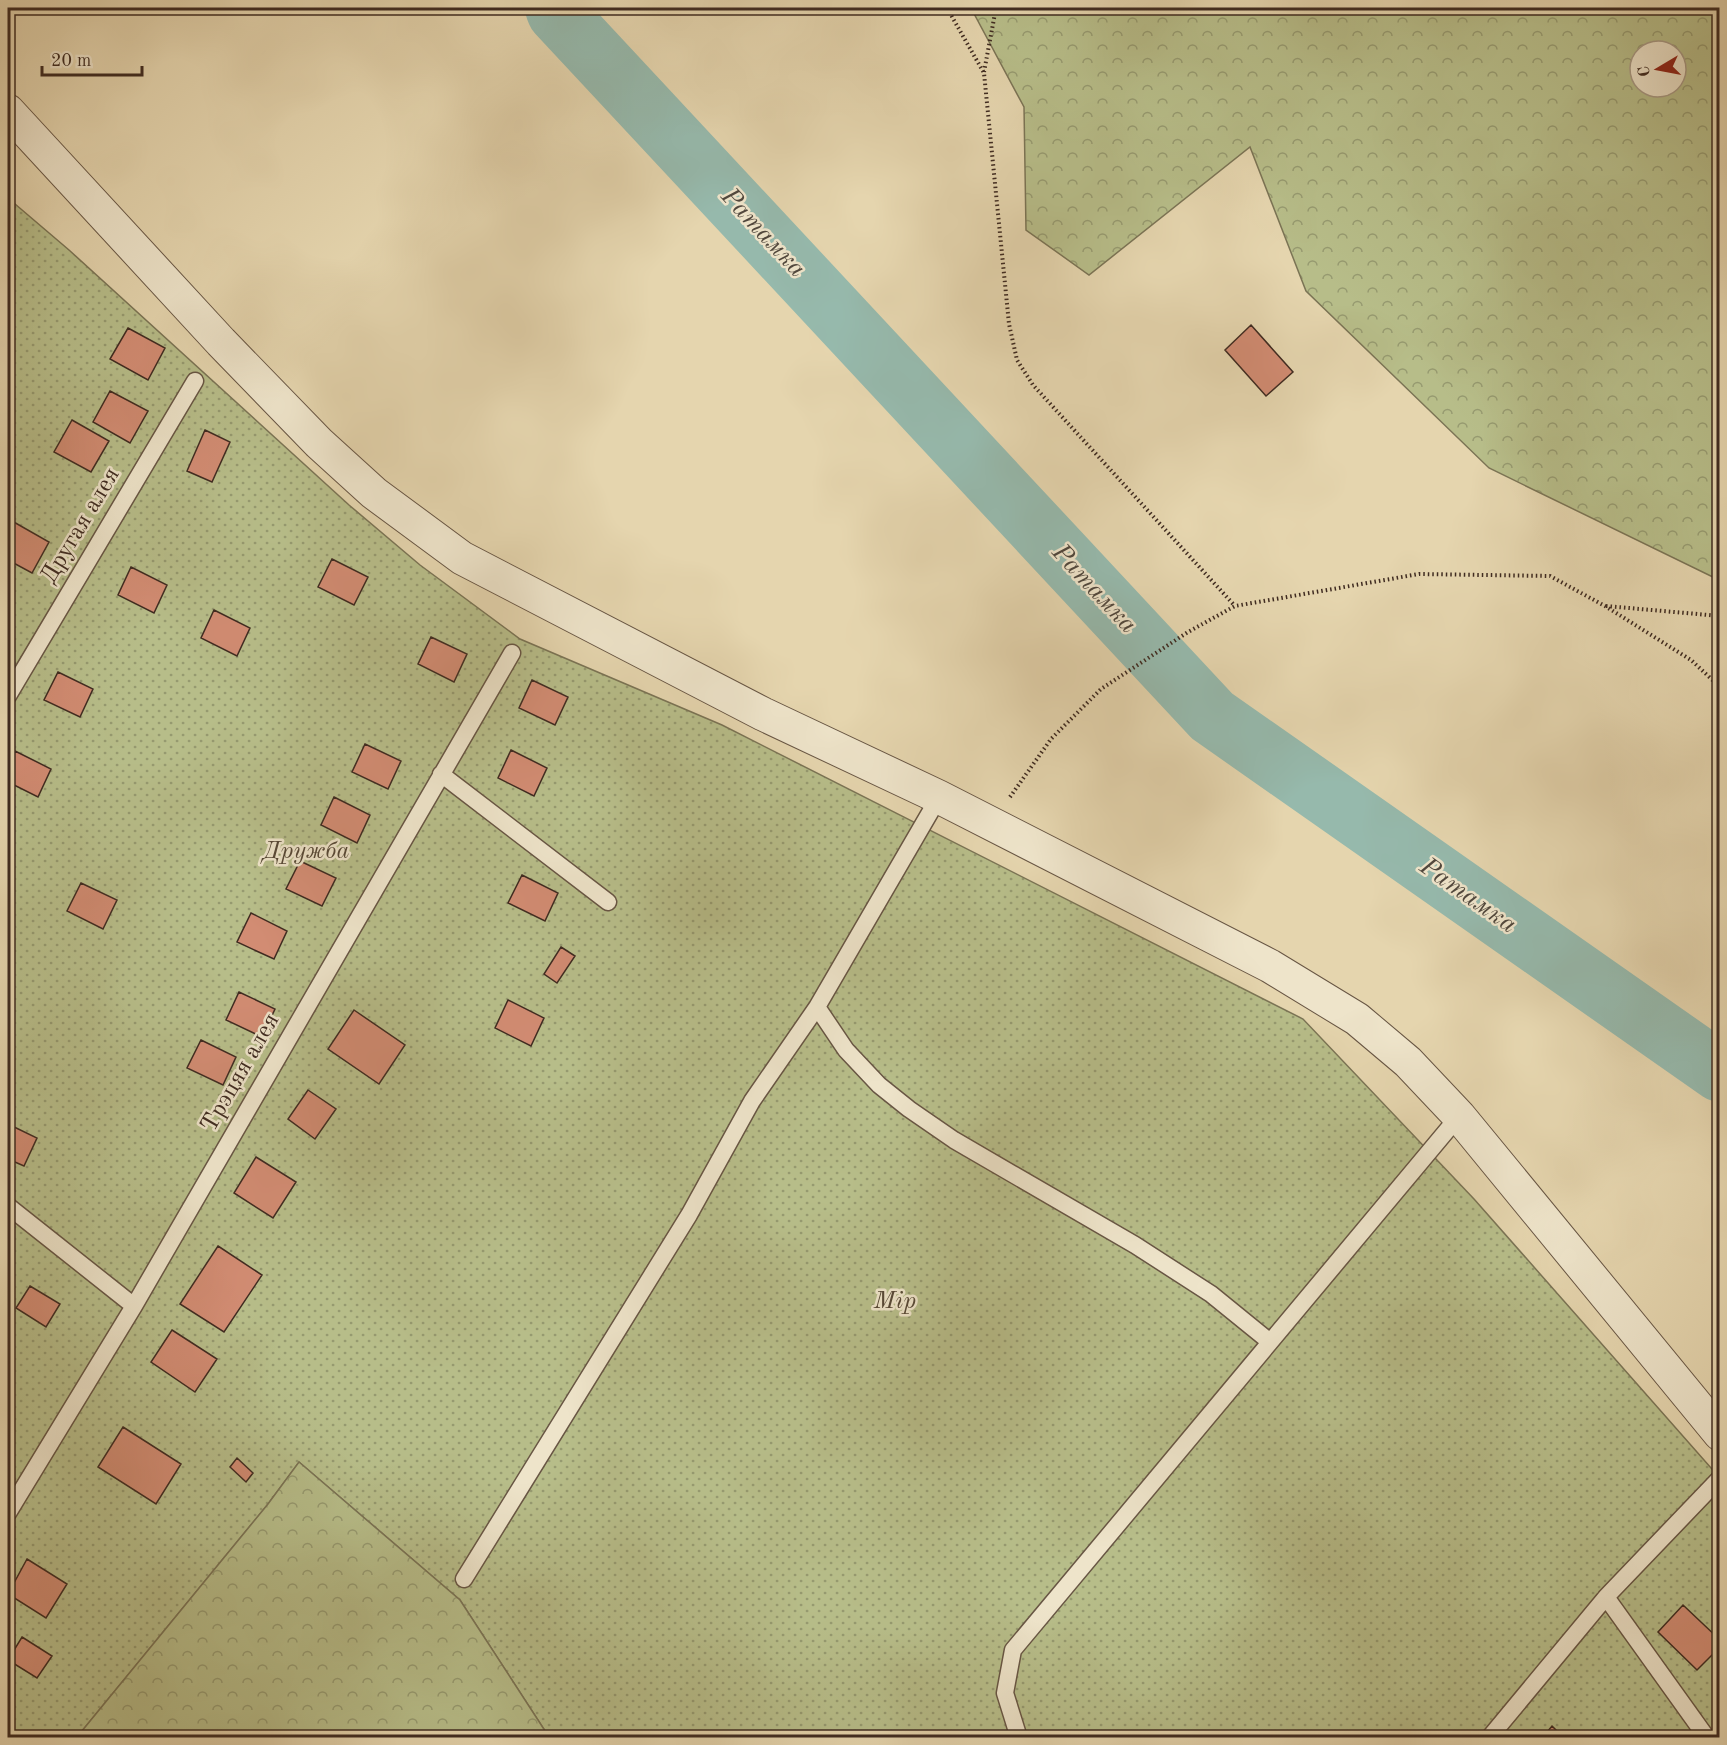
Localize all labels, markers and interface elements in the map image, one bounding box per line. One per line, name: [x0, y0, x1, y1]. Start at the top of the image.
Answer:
scale bar: [42, 39, 142, 77]
north arrow: [1628, 39, 1688, 99]
text: 20 m: [51, 52, 91, 70]
text: С: [1636, 65, 1654, 78]
water label: Ратамка: [715, 183, 811, 283]
street label: Другая алея: [37, 464, 125, 588]
water label: Ратамка: [1046, 539, 1142, 639]
park label: Дружба: [260, 840, 349, 864]
water label: Ратамка: [1414, 853, 1521, 939]
street label: Трэцяя алея: [197, 1010, 285, 1136]
park label: Мір: [873, 1290, 916, 1314]

